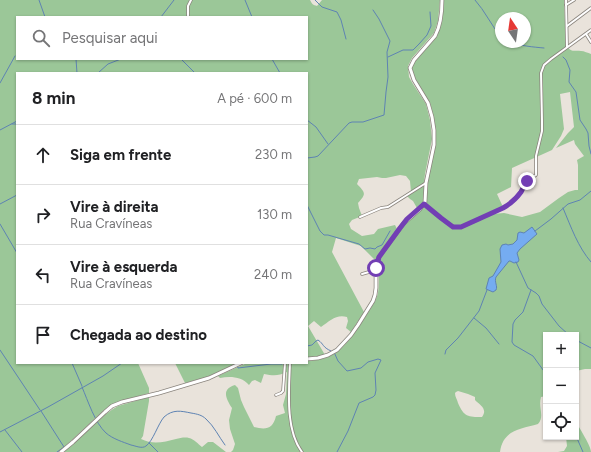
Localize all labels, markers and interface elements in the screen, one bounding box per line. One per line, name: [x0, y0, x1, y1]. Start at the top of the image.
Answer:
north arrow: [495, 12, 531, 48]
search box: [16, 16, 308, 60]
icon: search: [30, 27, 52, 49]
text: Pesquisar aqui: [62, 29, 158, 47]
text: 8 min: [32, 88, 75, 108]
text: A pé · 600 m: [217, 91, 292, 106]
icon: ahead: [32, 144, 54, 166]
text: Siga em frente: [70, 146, 171, 164]
text: 230 m: [255, 147, 292, 162]
route end: [518, 172, 536, 190]
text: Vire à direita: [70, 198, 159, 216]
icon: right: [32, 204, 54, 226]
text: 130 m: [257, 207, 292, 222]
text: Rua Cravíneas: [70, 216, 152, 231]
text: Vire à esquerda: [70, 258, 177, 276]
route start: [367, 259, 385, 277]
icon: left: [32, 264, 54, 286]
text: 240 m: [254, 267, 292, 282]
text: Rua Cravíneas: [70, 276, 152, 291]
icon: arrive: [32, 324, 54, 346]
text: Chegada ao destino: [70, 326, 207, 344]
map controls: [543, 332, 579, 440]
button: +: [543, 332, 579, 368]
button: −: [543, 368, 579, 404]
button: locate: [543, 404, 579, 440]

